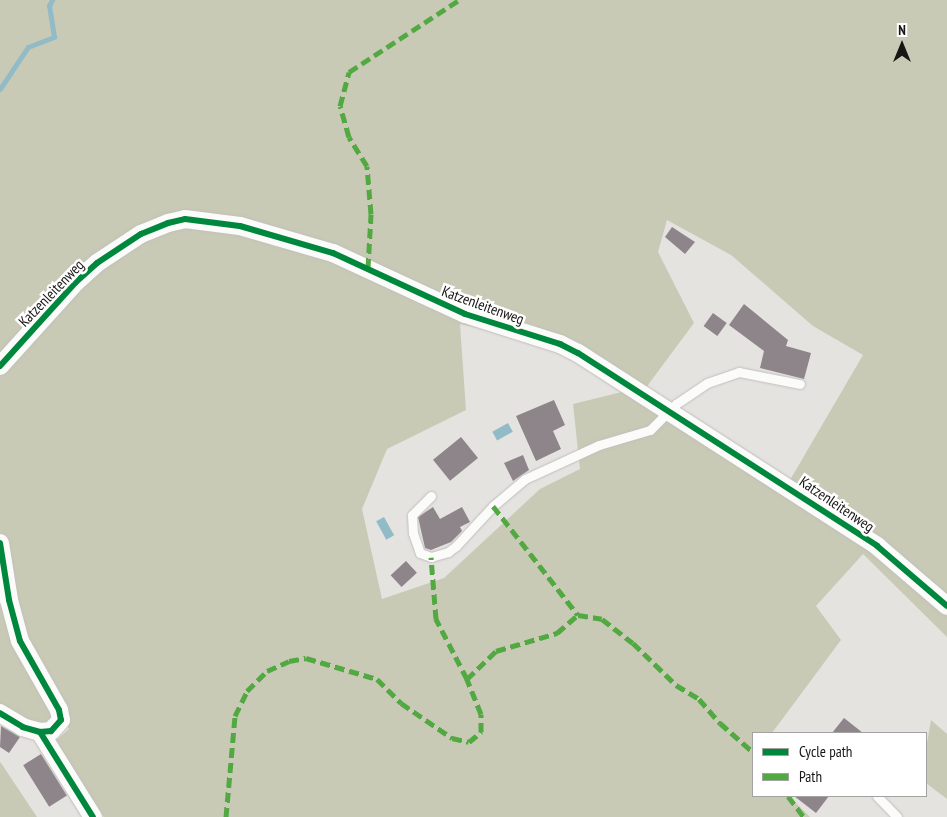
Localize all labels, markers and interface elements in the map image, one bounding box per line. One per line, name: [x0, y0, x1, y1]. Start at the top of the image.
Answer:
north arrow: [877, 20, 927, 70]
text: N: [898, 21, 906, 39]
street label: Katzenleitenweg: [15, 256, 87, 330]
street label: Katzenleitenweg: [439, 282, 527, 328]
street label: Katzenleitenweg: [796, 472, 878, 536]
legend: [752, 732, 927, 797]
text: Cycle path: [799, 742, 852, 761]
text: Path: [799, 767, 822, 786]

